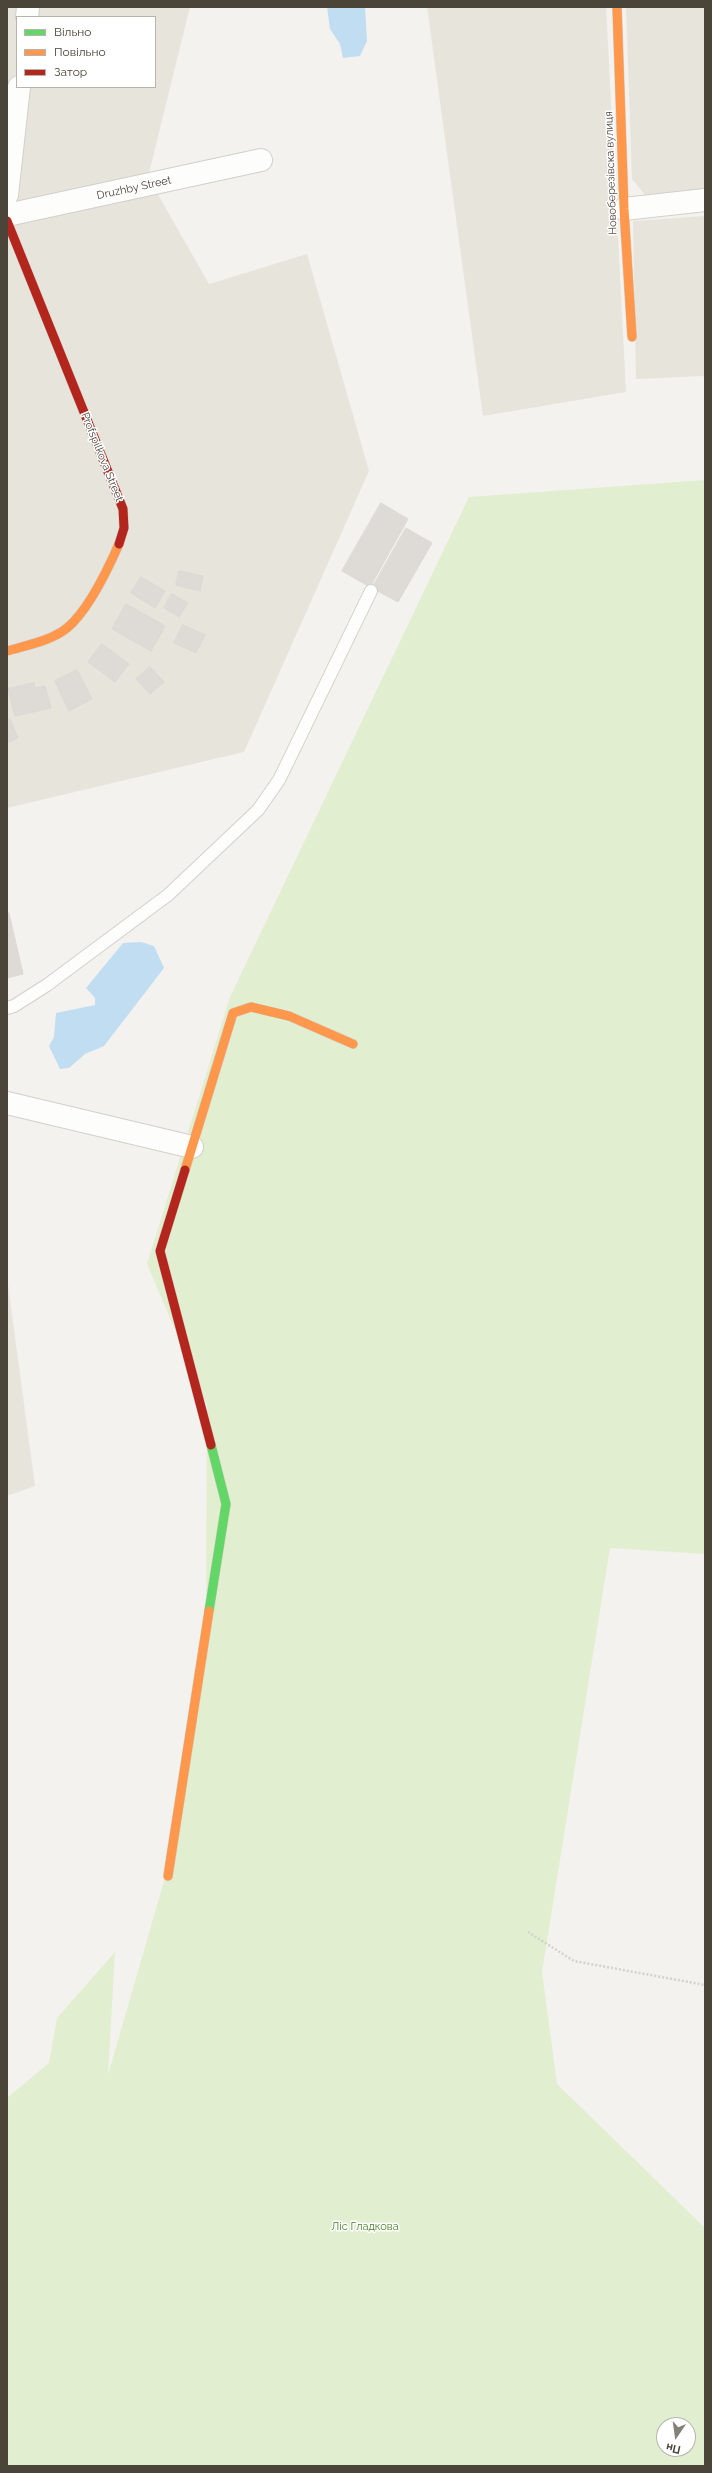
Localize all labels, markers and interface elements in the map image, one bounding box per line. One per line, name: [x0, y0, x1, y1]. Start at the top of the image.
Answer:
legend: [16, 16, 156, 88]
text: Вільно: [54, 25, 91, 39]
text: Повільно: [54, 45, 106, 59]
text: Затор: [54, 65, 87, 79]
street label: Новоберезівска вулиця: [602, 111, 620, 235]
street label: Druzhby Street: [95, 174, 173, 202]
street label: Profspilkova Street: [78, 410, 126, 504]
park label: Ліс Гладкова: [331, 2220, 399, 2234]
north arrow: [656, 2417, 696, 2457]
text: Пн: [665, 2440, 682, 2456]

